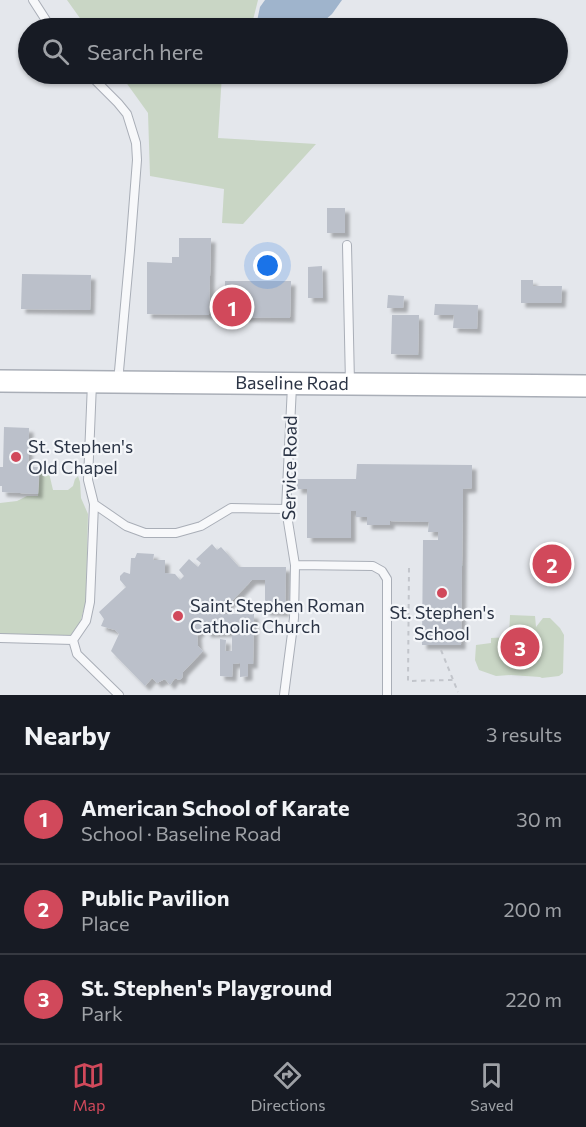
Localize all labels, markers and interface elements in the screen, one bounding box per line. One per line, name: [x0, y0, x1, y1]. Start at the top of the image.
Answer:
search box: [18, 18, 568, 84]
icon: search: [39, 35, 72, 68]
text: Search here: [87, 38, 203, 65]
your location: [253, 251, 282, 280]
pin: 1: [212, 284, 252, 330]
street label: Baseline Road: [235, 371, 349, 394]
street label: Service Road: [277, 415, 301, 521]
place label: St. Stephen's Old Chapel: [28, 435, 133, 478]
marker: St. Stephen's Old Chapel: [9, 450, 23, 464]
pin: 2: [532, 542, 572, 586]
marker: St. Stephen's School: [435, 586, 449, 600]
place label: Saint Stephen Roman Catholic Church: [190, 594, 365, 637]
place label: St. Stephen's School: [389, 601, 495, 644]
marker: Saint Stephen Roman Catholic Church: [171, 609, 185, 623]
pin: 3: [500, 624, 540, 670]
text: Nearby: [24, 719, 111, 750]
text: 3 results: [486, 722, 562, 746]
text: American School of Karate: [81, 794, 350, 821]
text: 1: [39, 807, 48, 831]
text: 30 m: [516, 807, 562, 831]
text: School · Baseline Road: [81, 821, 281, 845]
text: Public Pavilion: [81, 884, 230, 911]
text: 2: [38, 897, 49, 921]
text: 200 m: [504, 897, 562, 921]
text: Place: [81, 911, 130, 935]
text: St. Stephen's Playground: [81, 974, 332, 1001]
text: 3: [38, 987, 49, 1011]
text: 220 m: [506, 987, 562, 1011]
text: Park: [81, 1001, 123, 1025]
tab: Map: [72, 1059, 105, 1114]
tab: Directions: [250, 1059, 325, 1114]
tab: Saved: [470, 1059, 514, 1114]

